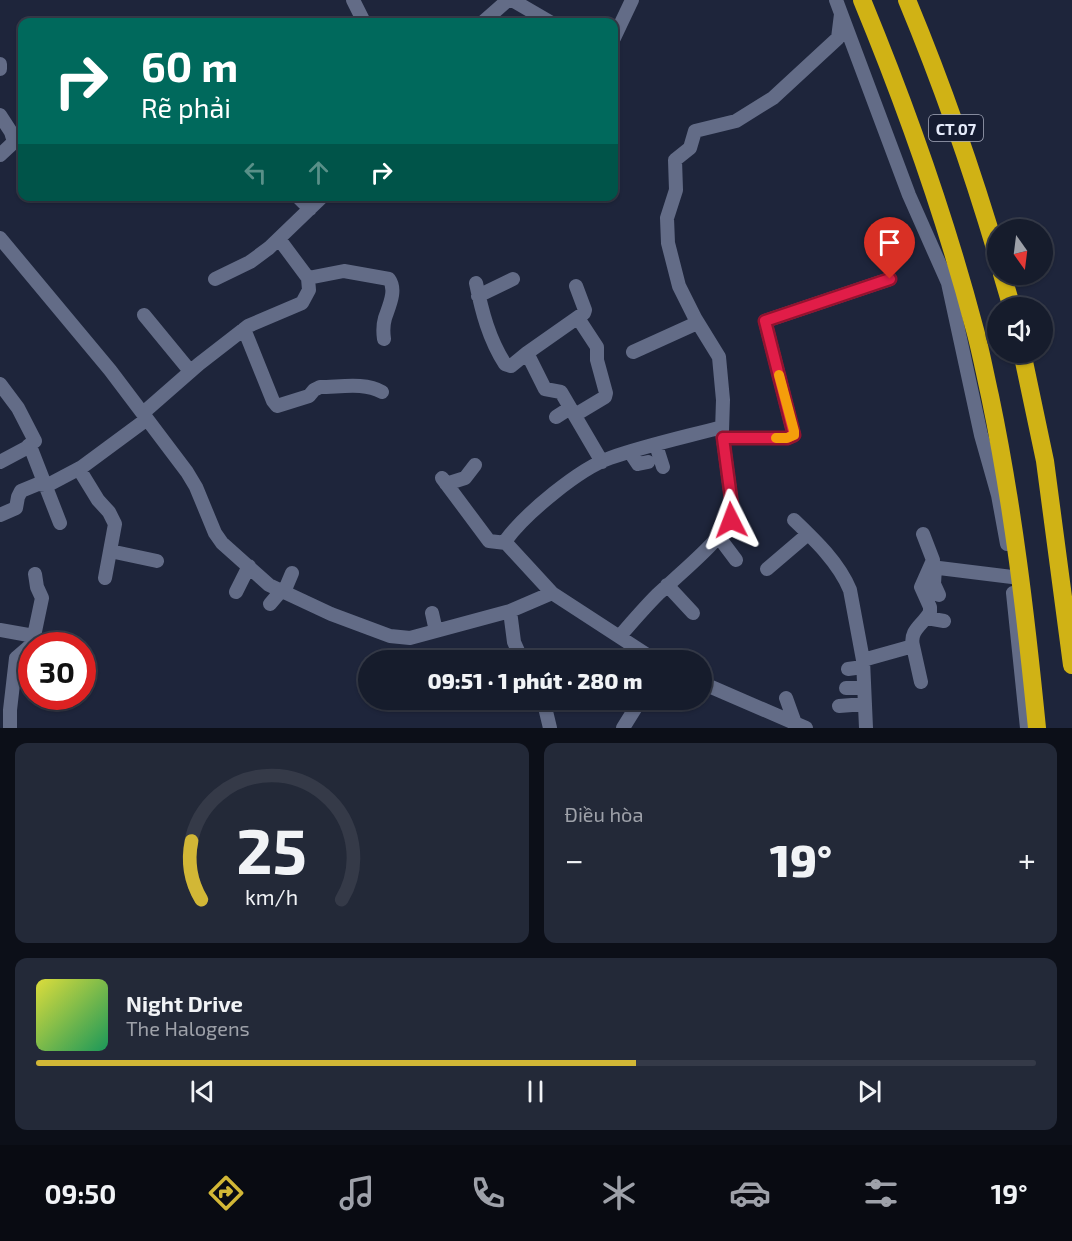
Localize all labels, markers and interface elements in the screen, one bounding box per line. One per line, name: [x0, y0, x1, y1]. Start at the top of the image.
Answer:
text: 60 m: [141, 40, 238, 90]
icon: right: [42, 42, 120, 120]
text: Rẽ phải: [141, 91, 231, 123]
road number: CT.07: [929, 115, 983, 141]
icon: left: [239, 156, 272, 189]
icon: ahead: [302, 156, 335, 189]
icon: right: [365, 156, 398, 189]
pin: [864, 217, 915, 279]
north arrow: [987, 219, 1053, 285]
map controls: [987, 219, 1053, 363]
icon: arrive: [873, 226, 906, 259]
button: sound: [987, 297, 1053, 363]
position arrow: [699, 488, 763, 552]
speed limit sign: 30: [18, 632, 96, 710]
text: 09:51 · 1 phút · 280 m: [427, 667, 643, 693]
text: Điều hòa: [565, 802, 643, 826]
text: 25: [236, 812, 307, 887]
text: 19°: [770, 832, 832, 886]
text: −: [565, 839, 584, 879]
text: +: [1018, 839, 1036, 879]
text: km/h: [245, 884, 298, 909]
text: Night Drive: [126, 990, 243, 1016]
text: The Halogens: [126, 1016, 250, 1040]
icon: previous: [186, 1075, 219, 1108]
icon: pause: [519, 1075, 552, 1108]
icon: next: [853, 1075, 886, 1108]
icon: directions: [205, 1172, 247, 1214]
icon: music: [336, 1172, 378, 1214]
icon: phone: [467, 1172, 509, 1214]
icon: climate: [598, 1172, 640, 1214]
icon: car: [729, 1172, 771, 1214]
icon: filters: [860, 1172, 902, 1214]
text: 09:50: [44, 1177, 116, 1209]
text: 19°: [991, 1177, 1028, 1209]

